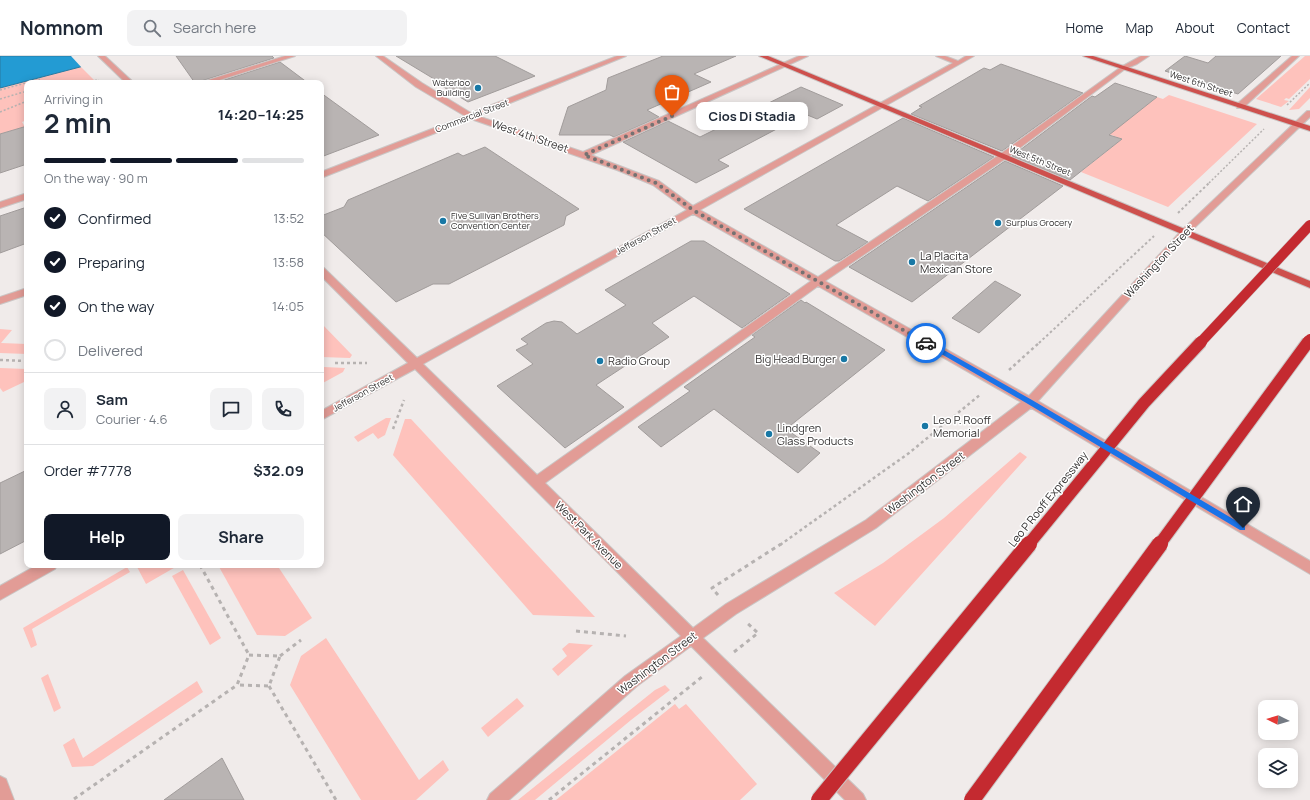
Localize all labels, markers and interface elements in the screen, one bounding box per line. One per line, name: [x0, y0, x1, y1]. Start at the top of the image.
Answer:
search box: [127, 10, 407, 46]
text: Nomnom: [20, 15, 103, 41]
icon: search: [141, 17, 163, 39]
text: Search here: [173, 17, 256, 38]
text: Home: [1066, 18, 1103, 37]
text: Map: [1125, 18, 1153, 37]
text: About: [1175, 18, 1215, 37]
text: Contact: [1237, 18, 1290, 37]
street label: West 6th Street: [1168, 67, 1235, 100]
pin: [655, 75, 689, 116]
place label: Waterloo Building: [432, 76, 470, 99]
icon: bag: [661, 81, 683, 103]
marker: Waterloo Building: [473, 83, 483, 93]
text: Arriving in: [44, 90, 103, 108]
street label: Commercial Street: [433, 95, 511, 136]
callout: Cios Di Stadia: [696, 102, 808, 130]
text: 14:20–14:25: [218, 104, 304, 125]
text: 2 min: [44, 105, 112, 141]
text: Cios Di Stadia: [709, 107, 795, 125]
street label: West 4th Street: [490, 115, 571, 156]
street label: West 5th Street: [1007, 142, 1073, 179]
text: On the way · 90 m: [44, 169, 148, 187]
icon: check: [44, 207, 66, 229]
text: Confirmed: [78, 208, 151, 229]
text: 13:52: [273, 209, 304, 227]
place label: Five Sullivan Brothers Convention Center: [451, 209, 539, 232]
street label: Jefferson Street: [613, 213, 679, 258]
marker: Five Sullivan Brothers Convention Center: [438, 216, 448, 226]
place label: Surplus Grocery: [1006, 216, 1073, 229]
marker: Surplus Grocery: [993, 218, 1003, 228]
street label: Washington Street: [1121, 221, 1197, 301]
place label: La Placita Mexican Store: [920, 248, 993, 276]
icon: check: [44, 251, 66, 273]
text: Preparing: [78, 252, 145, 273]
text: 13:58: [273, 253, 304, 271]
marker: La Placita Mexican Store: [907, 257, 917, 267]
icon: check: [44, 295, 66, 317]
text: On the way: [78, 296, 154, 317]
text: 14:05: [272, 297, 304, 315]
courier: [906, 323, 946, 363]
icon: car: [915, 332, 937, 354]
text: Delivered: [78, 340, 143, 361]
place label: Big Head Burger: [755, 351, 836, 366]
place label: Radio Group: [608, 353, 670, 368]
marker: Big Head Burger: [839, 354, 849, 364]
marker: Radio Group: [595, 356, 605, 366]
street label: Jefferson Street: [330, 370, 396, 415]
button: person: [44, 388, 86, 430]
button: chat: [210, 388, 252, 430]
button: phone: [262, 388, 304, 430]
text: Sam: [96, 389, 128, 410]
text: Courier · 4.6: [96, 410, 168, 428]
place label: Leo P. Rooff Memorial: [933, 412, 992, 440]
place label: Lindgren Glass Products: [777, 420, 854, 448]
marker: Leo P. Rooff Memorial: [920, 421, 930, 431]
marker: Lindgren Glass Products: [764, 429, 774, 439]
street label: Washington Street: [882, 448, 967, 517]
street label: Leo P Rooff Expressway: [1004, 448, 1091, 550]
text: Order #7778: [44, 460, 132, 481]
text: $32.09: [253, 460, 304, 481]
pin: [1226, 487, 1260, 528]
icon: home: [1232, 493, 1254, 515]
street label: West Park Avenue: [552, 497, 627, 572]
button: Help: [44, 514, 170, 560]
button: Share: [178, 514, 304, 560]
street label: Washington Street: [614, 628, 699, 697]
north arrow: [1258, 700, 1298, 740]
map controls: [1258, 700, 1298, 788]
button: layers: [1258, 748, 1298, 788]

